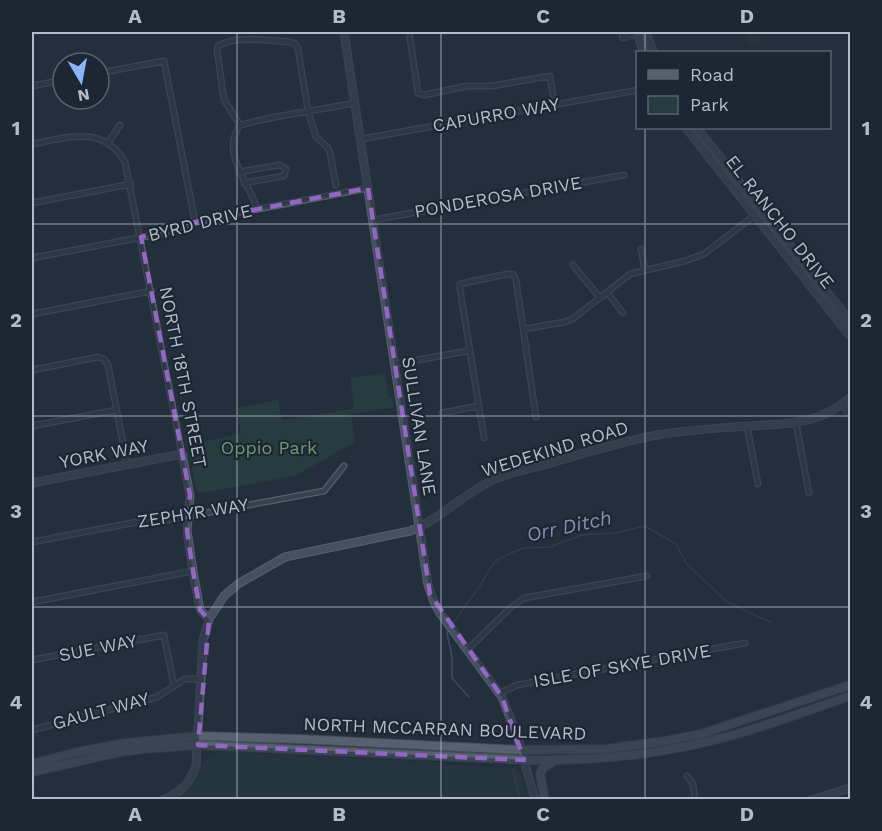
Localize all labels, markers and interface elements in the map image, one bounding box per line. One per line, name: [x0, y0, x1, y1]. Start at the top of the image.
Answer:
text: A: [128, 4, 142, 28]
text: B: [332, 4, 346, 28]
text: C: [536, 4, 550, 28]
text: D: [740, 4, 754, 28]
north arrow: [51, 51, 111, 111]
legend: [636, 51, 831, 129]
text: Road: [690, 64, 734, 85]
text: N: [76, 85, 91, 106]
street label: CAPURRO WAY: [431, 93, 562, 136]
text: Park: [690, 94, 729, 115]
text: 1: [12, 116, 20, 140]
text: 1: [862, 116, 870, 140]
street label: EL RANCHO DRIVE: [722, 151, 839, 293]
street label: PONDEROSA DRIVE: [413, 171, 583, 222]
street label: BYRD DRIVE: [146, 200, 254, 246]
street label: NORTH 18TH STREET: [156, 285, 211, 469]
text: 2: [10, 308, 22, 332]
text: 2: [860, 308, 872, 332]
street label: SULLIVAN LANE: [398, 355, 441, 497]
street label: WEDEKIND ROAD: [479, 416, 631, 481]
street label: YORK WAY: [58, 434, 151, 472]
park label: Oppio Park: [221, 437, 317, 458]
street label: ZEPHYR WAY: [136, 493, 251, 532]
text: 3: [10, 499, 22, 523]
text: 3: [860, 499, 872, 523]
water label: Orr Ditch: [524, 505, 614, 547]
street label: SUE WAY: [57, 630, 139, 665]
street label: ISLE OF SKYE DRIVE: [532, 640, 712, 691]
street label: GAULT WAY: [50, 687, 152, 734]
text: 4: [10, 690, 23, 714]
text: 4: [860, 690, 873, 714]
street label: NORTH MCCARRAN BOULEVARD: [303, 713, 587, 744]
text: A: [128, 802, 142, 826]
text: B: [332, 802, 346, 826]
text: C: [536, 802, 550, 826]
text: D: [740, 802, 754, 826]

